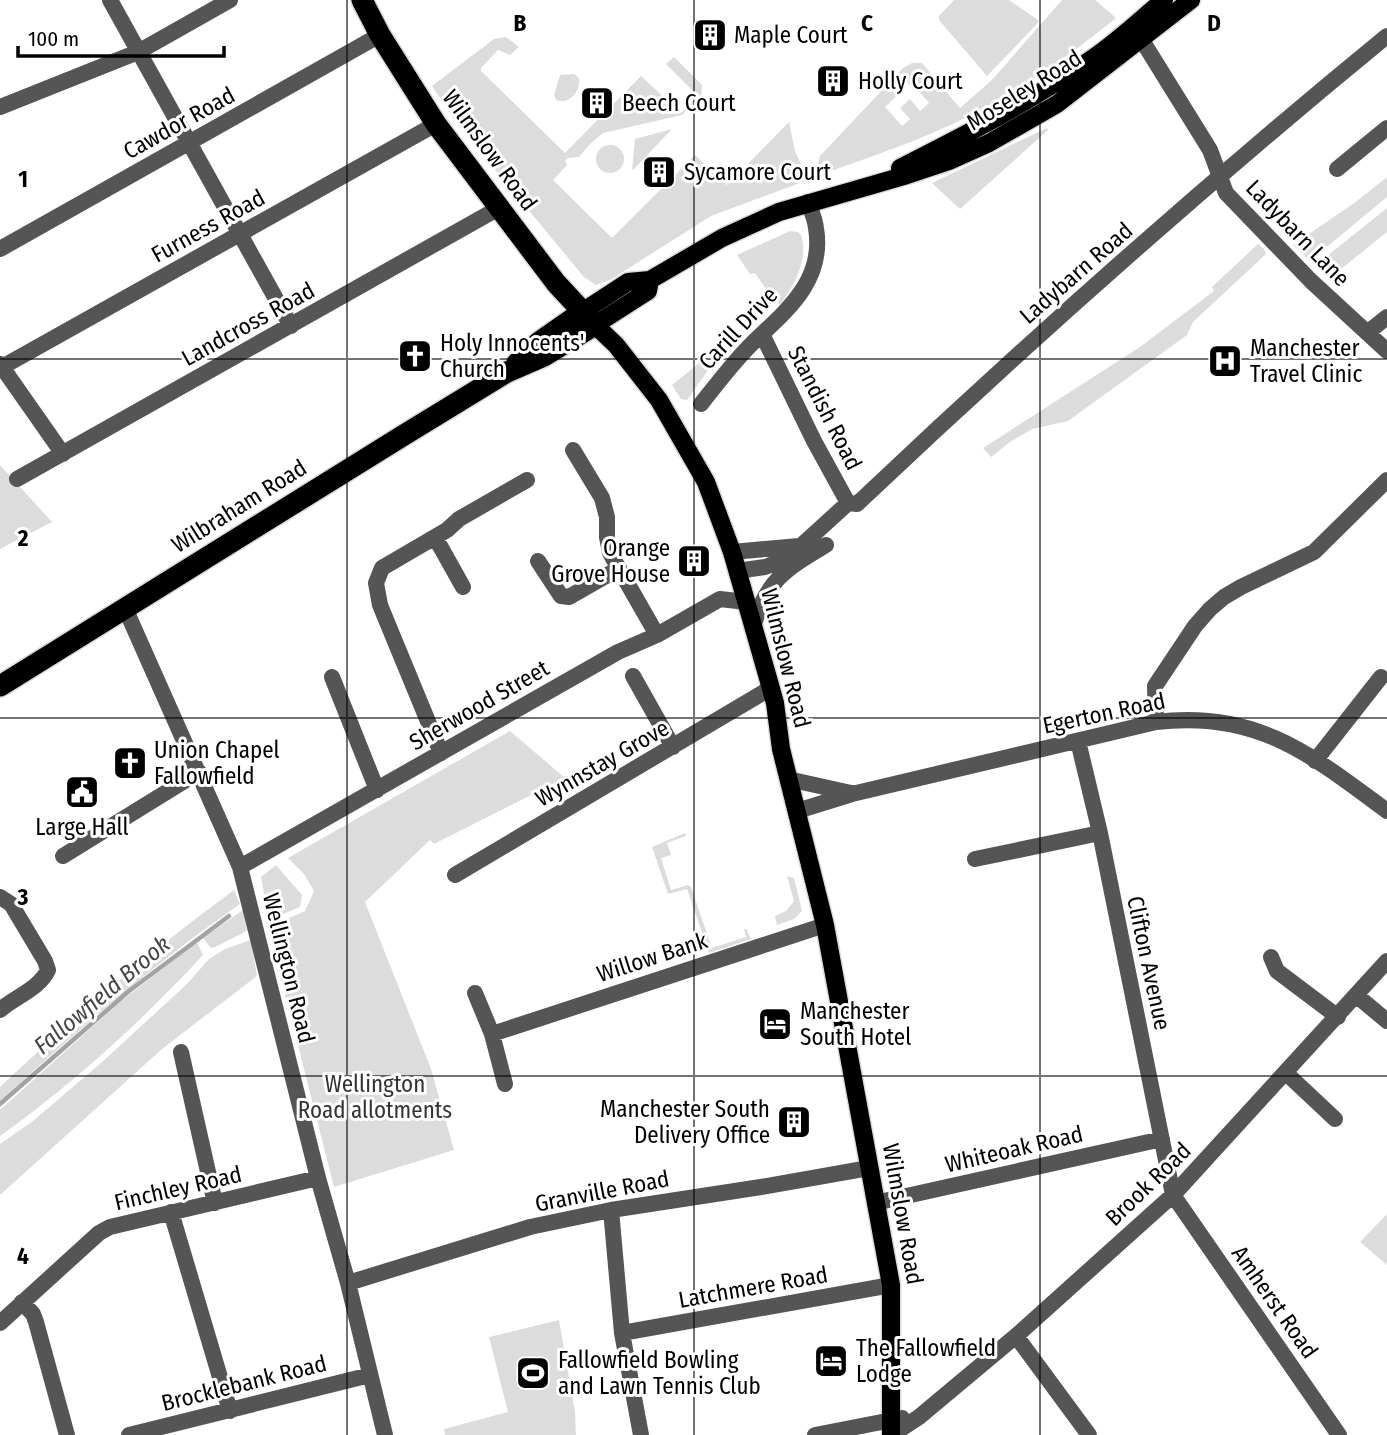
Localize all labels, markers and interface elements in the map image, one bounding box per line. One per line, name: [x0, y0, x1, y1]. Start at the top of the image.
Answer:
text: B: [514, 9, 527, 37]
text: C: [861, 9, 873, 37]
text: D: [1207, 9, 1221, 37]
scale bar: [18, 14, 224, 58]
building icon: Maple Court: [691, 16, 729, 54]
place label: Maple Court: [734, 21, 848, 49]
text: 100 m: [28, 26, 79, 52]
street label: Moseley Road: [961, 44, 1087, 136]
building icon: Holly Court: [814, 62, 852, 100]
place label: Holly Court: [858, 67, 963, 95]
street label: Cawdor Road: [118, 81, 240, 165]
street label: Wilmslow Road: [437, 84, 543, 216]
building icon: Beech Court: [578, 84, 616, 122]
place label: Beech Court: [622, 89, 736, 117]
building icon: Sycamore Court: [640, 153, 678, 191]
place label: Sycamore Court: [684, 158, 832, 186]
text: 1: [18, 165, 28, 193]
street label: Ladybarn Lane: [1240, 174, 1356, 292]
street label: Furness Road: [146, 183, 270, 269]
street label: Ladybarn Road: [1014, 216, 1138, 330]
street label: Landcross Road: [177, 276, 319, 372]
street label: Carill Drive: [693, 281, 783, 375]
place label: Holy Innocents' Church: [440, 329, 584, 383]
place label: Manchester Travel Clinic: [1250, 334, 1362, 388]
church icon: Holy Innocents' Church: [396, 337, 434, 375]
street label: Standish Road: [782, 341, 868, 475]
hospital icon: Manchester Travel Clinic: [1206, 342, 1244, 380]
street label: Wilbraham Road: [166, 453, 312, 559]
text: 2: [17, 524, 29, 552]
place label: Orange Grove House: [551, 534, 670, 588]
building icon: Orange Grove House: [675, 542, 713, 580]
street label: Wilmslow Road: [755, 585, 817, 731]
street label: Sherwood Street: [404, 654, 554, 756]
street label: Egerton Road: [1040, 686, 1168, 740]
street label: Wynnstay Grove: [530, 713, 674, 813]
place label: Union Chapel Fallowfield: [154, 736, 280, 790]
church icon: Union Chapel Fallowfield: [111, 744, 149, 782]
public building icon: Large Hall: [63, 773, 101, 811]
place label: Large Hall: [35, 813, 129, 841]
text: 3: [17, 883, 29, 911]
street label: Wellington Road: [257, 890, 321, 1046]
street label: Clifton Avenue: [1121, 893, 1177, 1033]
street label: Willow Bank: [593, 926, 711, 988]
water label: Fallowfield Brook: [28, 930, 176, 1060]
place label: Manchester South Hotel: [800, 997, 911, 1051]
hotel icon: Manchester South Hotel: [756, 1005, 794, 1043]
park label: Wellington Road allotments: [298, 1070, 452, 1124]
place label: Manchester South Delivery Office: [600, 1095, 770, 1149]
building icon: Manchester South Delivery Office: [775, 1103, 813, 1141]
street label: Whiteoak Road: [942, 1120, 1086, 1178]
street label: Brook Road: [1099, 1136, 1197, 1232]
street label: Wilmslow Road: [877, 1141, 929, 1287]
street label: Finchley Road: [112, 1160, 244, 1216]
street label: Granville Road: [532, 1164, 672, 1218]
street label: Amherst Road: [1226, 1240, 1324, 1364]
text: 4: [17, 1242, 29, 1270]
street label: Latchmere Road: [676, 1260, 830, 1314]
place label: The Fallowfield Lodge: [856, 1334, 996, 1388]
hotel icon: The Fallowfield Lodge: [812, 1342, 850, 1380]
place label: Fallowfield Bowling and Lawn Tennis Club: [558, 1346, 761, 1400]
street label: Brocklebank Road: [159, 1349, 329, 1417]
sports icon: Fallowfield Bowling and Lawn Tennis Club: [514, 1354, 552, 1392]

